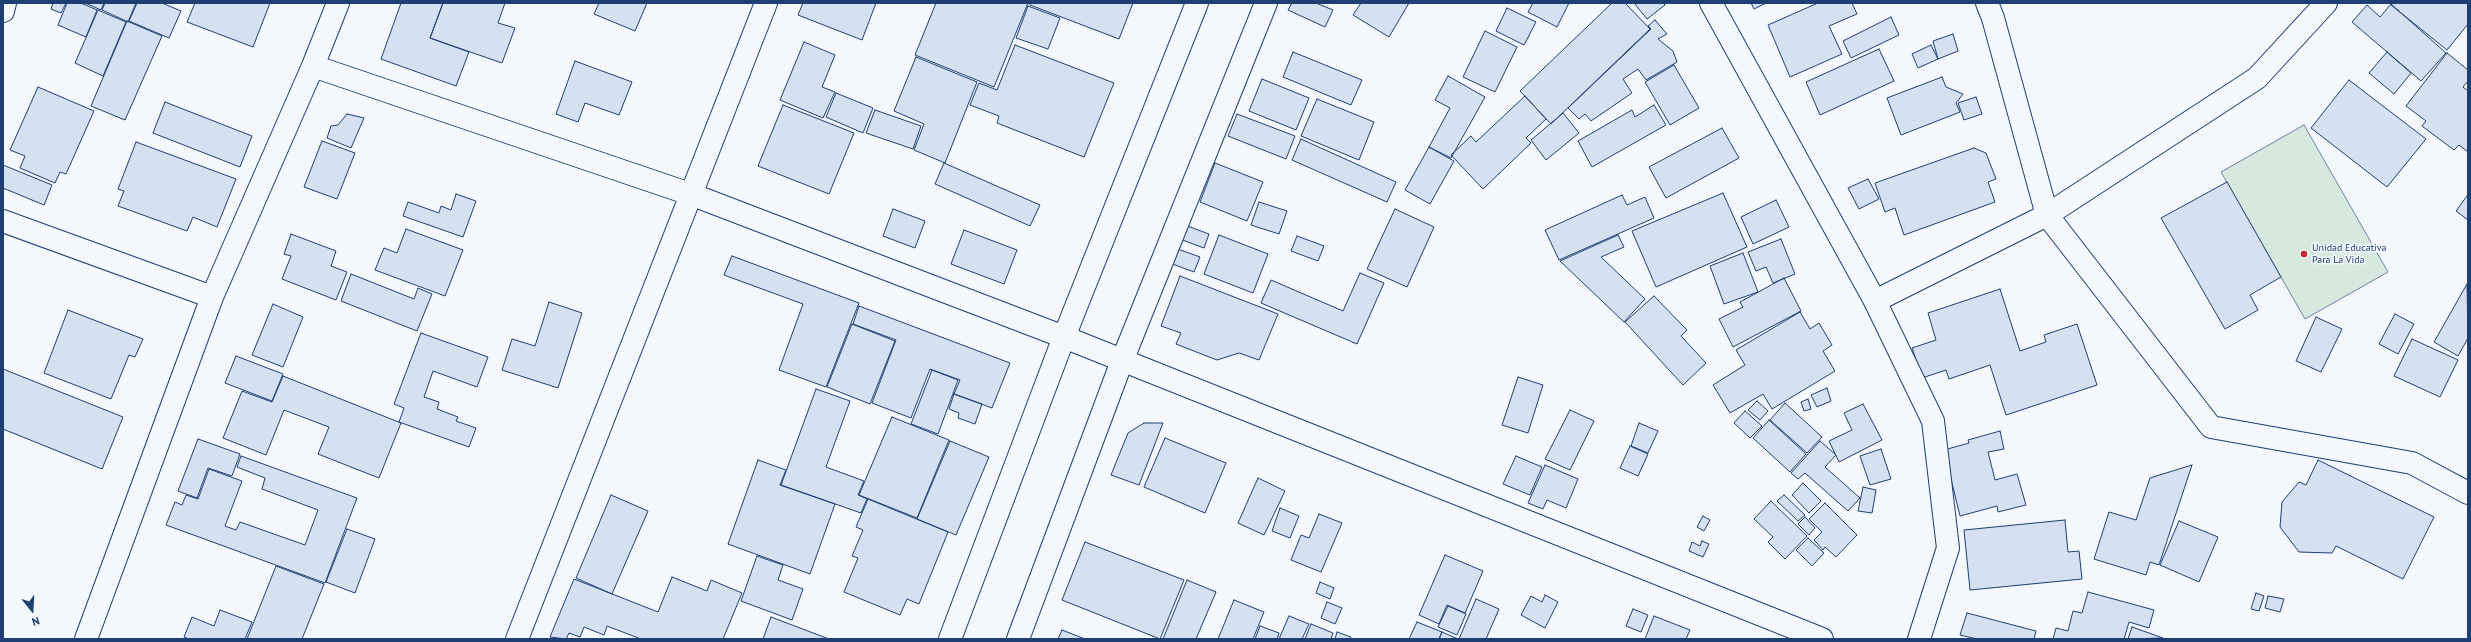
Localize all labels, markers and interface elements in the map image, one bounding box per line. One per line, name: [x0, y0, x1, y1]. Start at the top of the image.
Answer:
place label: Unidad Educativa Para La Vida: [2312, 242, 2387, 266]
marker: Unidad Educativa Para La Vida: [2299, 249, 2309, 259]
north arrow: [12, 590, 52, 630]
text: N: [30, 614, 41, 629]

